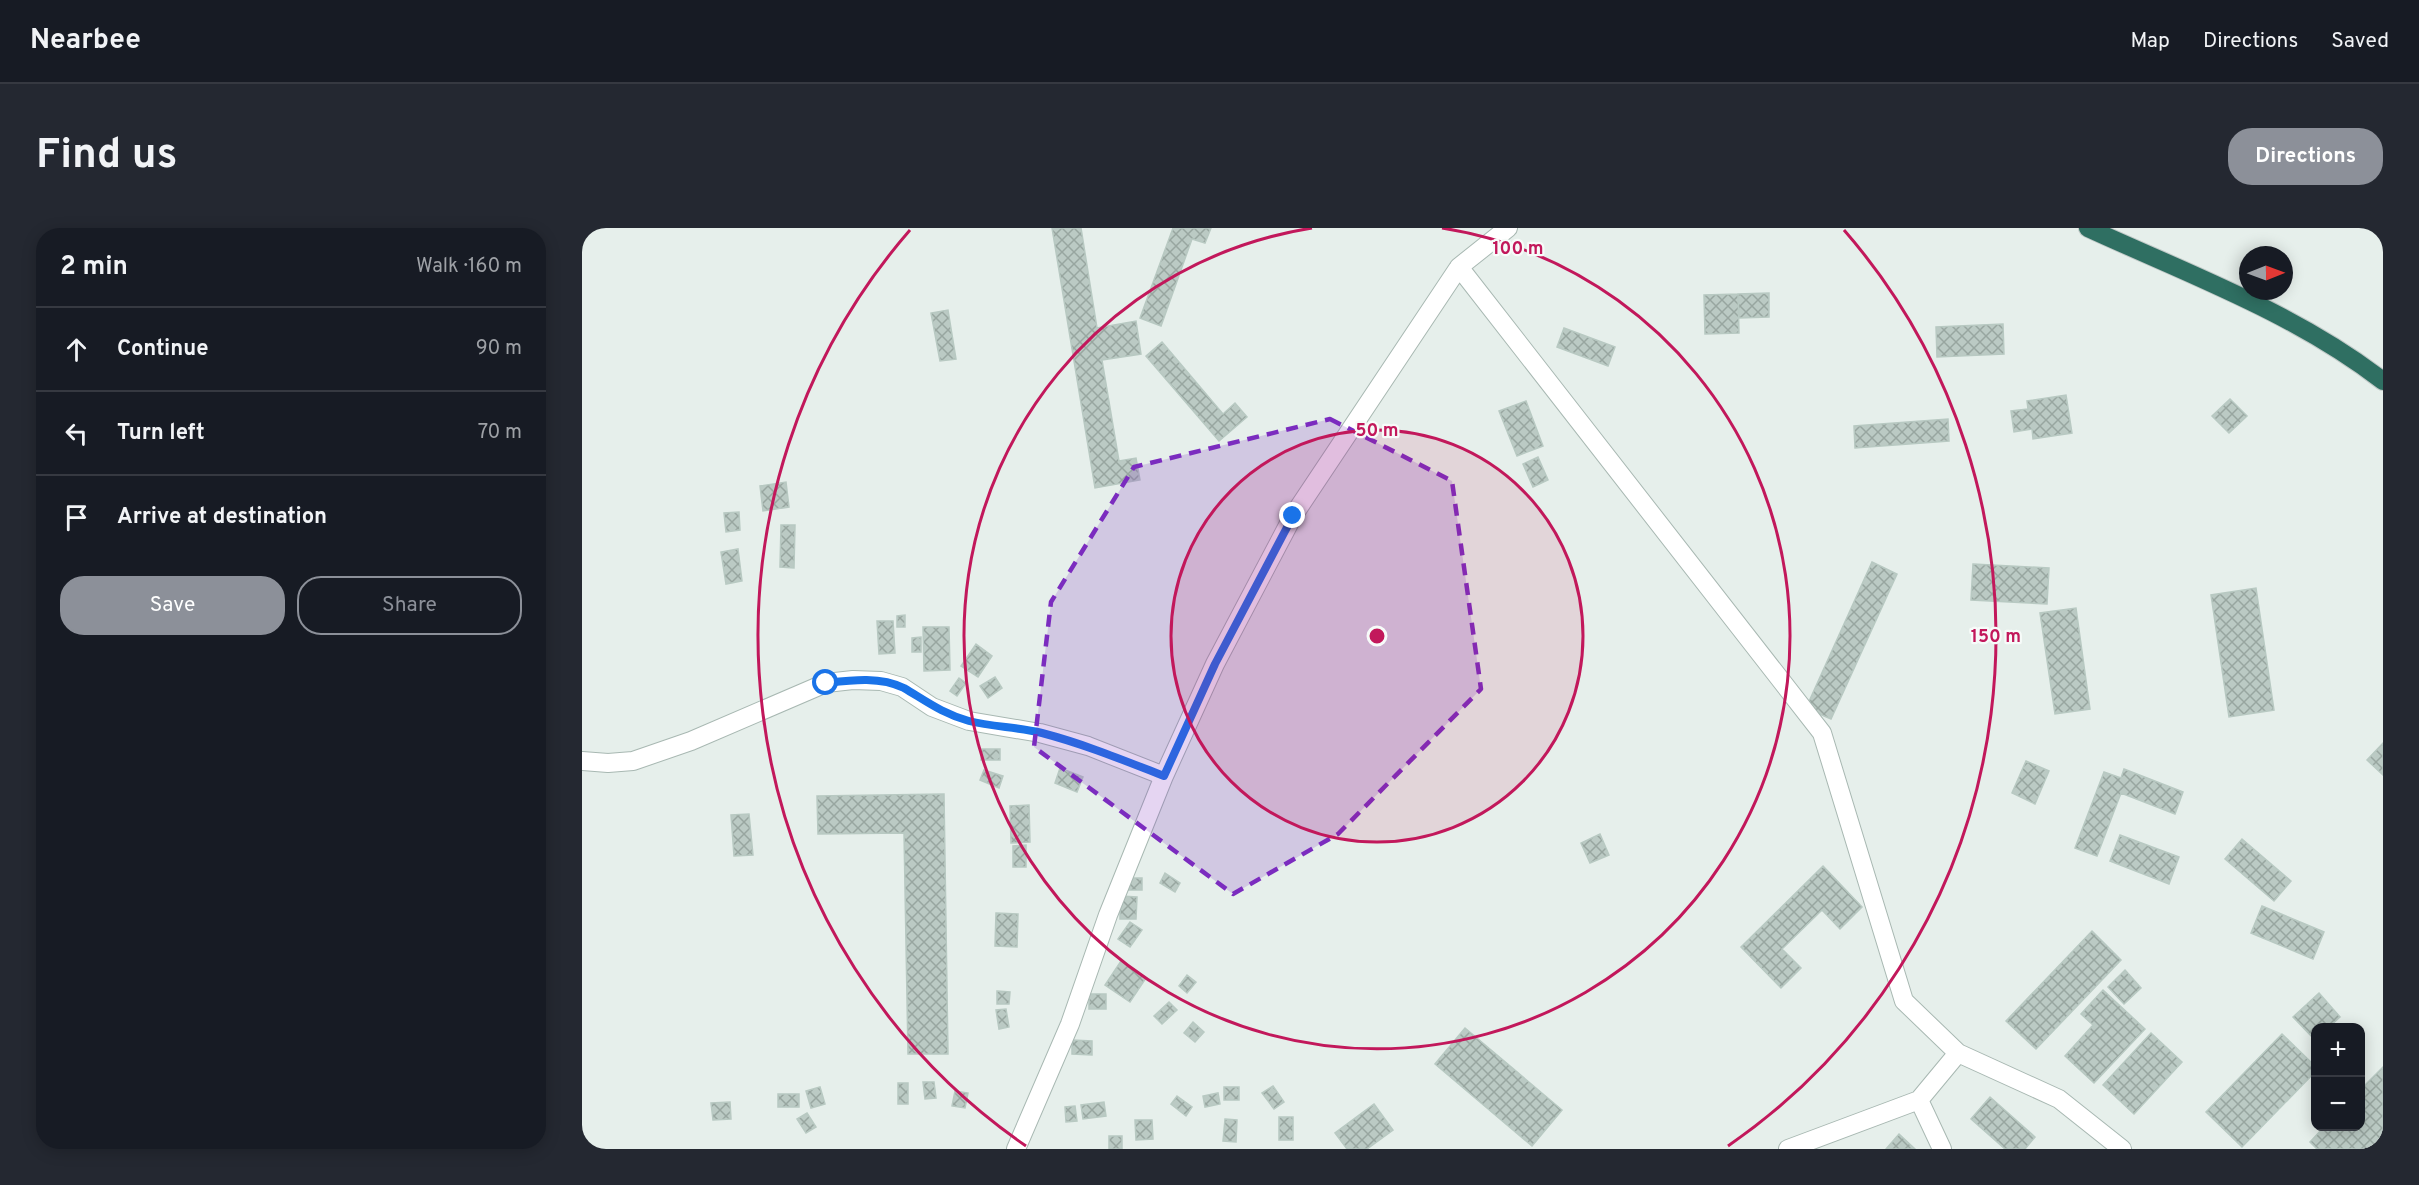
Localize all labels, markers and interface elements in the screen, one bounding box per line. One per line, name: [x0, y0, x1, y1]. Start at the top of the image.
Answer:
text: Nearbee: [30, 23, 141, 59]
text: Map: [2130, 28, 2170, 55]
text: Directions: [2203, 28, 2298, 55]
text: Saved: [2331, 28, 2389, 55]
button: Directions: [2228, 128, 2383, 185]
text: Find us: [36, 130, 177, 183]
text: 100 m: [1492, 238, 1544, 261]
north arrow: [2239, 246, 2293, 300]
text: 2 min: [60, 251, 128, 284]
text: Walk · 160 m: [416, 254, 522, 280]
icon: ahead: [60, 333, 93, 366]
text: Continue: [117, 336, 208, 363]
text: 90 m: [476, 336, 522, 362]
icon: left: [60, 417, 93, 450]
text: Turn left: [117, 420, 205, 447]
text: 70 m: [478, 420, 522, 446]
text: 50 m: [1355, 420, 1399, 443]
icon: arrive: [60, 501, 93, 534]
route end: [1279, 502, 1305, 528]
text: Arrive at destination: [117, 504, 327, 531]
button: Save: [60, 576, 285, 635]
button: Share: [297, 576, 522, 635]
centre of rings: [1367, 626, 1387, 646]
text: 150 m: [1971, 626, 2021, 649]
route start: [812, 669, 838, 695]
map controls: [2311, 1023, 2365, 1131]
button: +: [2311, 1023, 2365, 1077]
button: −: [2311, 1077, 2365, 1131]

